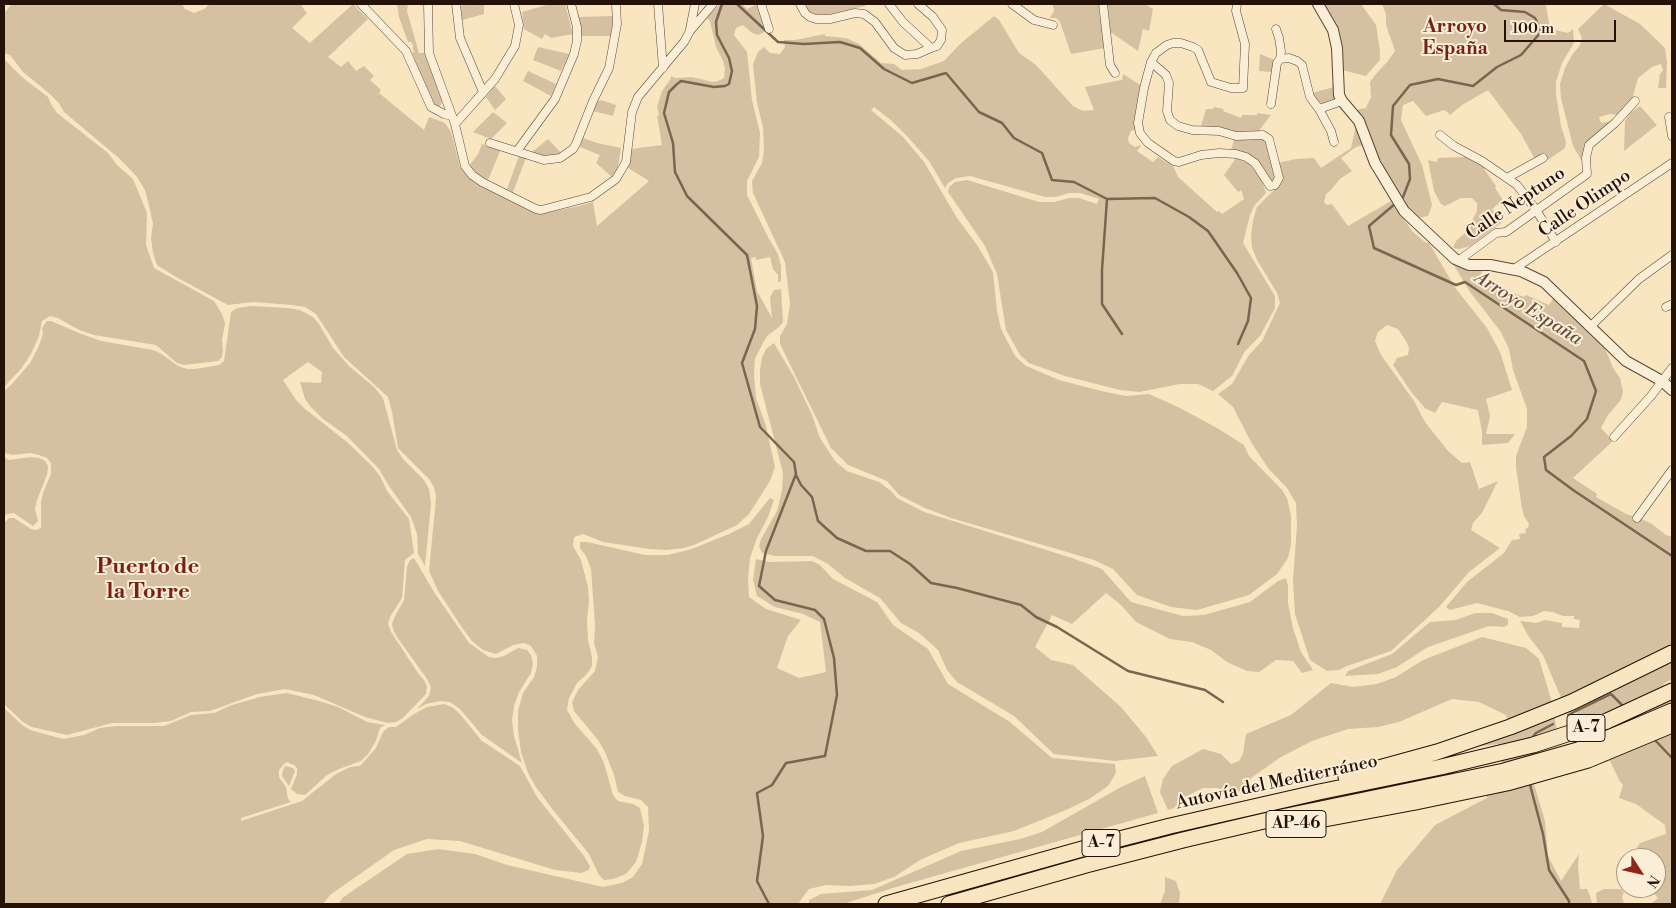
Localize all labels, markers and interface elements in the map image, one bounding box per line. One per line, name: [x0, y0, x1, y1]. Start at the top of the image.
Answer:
scale bar: [1506, 10, 1618, 42]
district label: Arroyo España: [1422, 16, 1488, 60]
text: 100 m: [1512, 19, 1554, 38]
street label: Calle Neptuno: [1462, 163, 1570, 245]
street label: Calle Olimpo: [1535, 165, 1635, 243]
water label: Arroyo España: [1470, 267, 1586, 351]
district label: Puerto de la Torre: [97, 555, 199, 606]
road number: A-7: [1567, 714, 1605, 741]
street label: Autovía del Mediterráneo: [1174, 751, 1380, 815]
road number: AP-46: [1266, 811, 1326, 838]
road number: A-7: [1082, 830, 1120, 856]
north arrow: [1616, 848, 1666, 898]
text: N: [1642, 871, 1663, 891]

